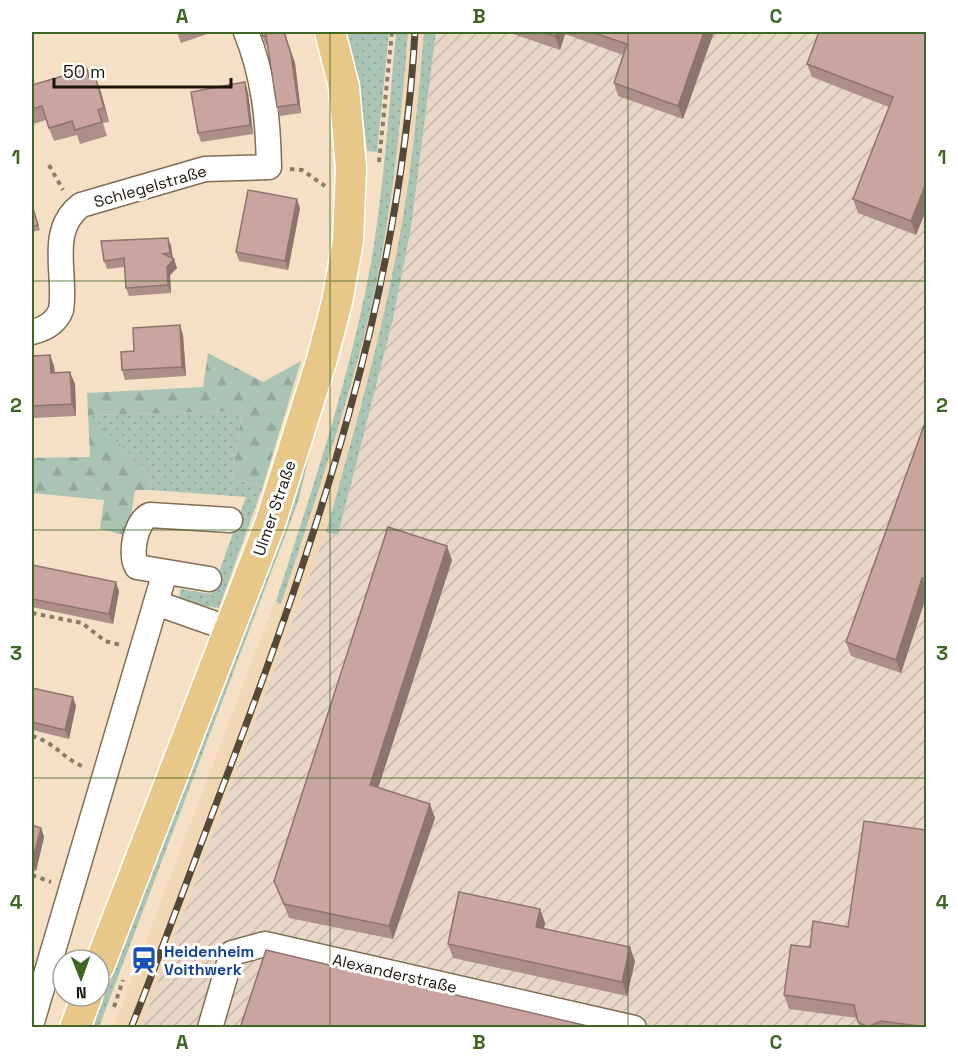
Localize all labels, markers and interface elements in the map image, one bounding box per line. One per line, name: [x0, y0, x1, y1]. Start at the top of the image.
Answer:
text: A: [176, 3, 189, 29]
text: B: [472, 3, 486, 29]
text: C: [770, 3, 783, 29]
scale bar: [54, 51, 231, 89]
text: 50 m: [63, 60, 105, 83]
text: 1: [11, 144, 21, 170]
text: 1: [937, 144, 947, 170]
street label: Schlegelstraße: [91, 160, 209, 213]
text: 2: [10, 392, 22, 418]
text: 2: [936, 392, 948, 418]
street label: Ulmer Straße: [248, 458, 301, 559]
text: 3: [10, 640, 22, 666]
text: 3: [936, 640, 948, 666]
text: 4: [10, 889, 23, 915]
text: 4: [936, 889, 949, 915]
place label: Heidenheim Voithwerk: [164, 941, 254, 980]
station icon: Heidenheim Voithwerk: [129, 945, 159, 975]
north arrow: [51, 948, 111, 1008]
street label: Alexanderstraße: [331, 949, 459, 998]
text: N: [76, 982, 87, 1003]
text: A: [176, 1029, 189, 1055]
text: B: [472, 1029, 486, 1055]
text: C: [770, 1029, 783, 1055]

